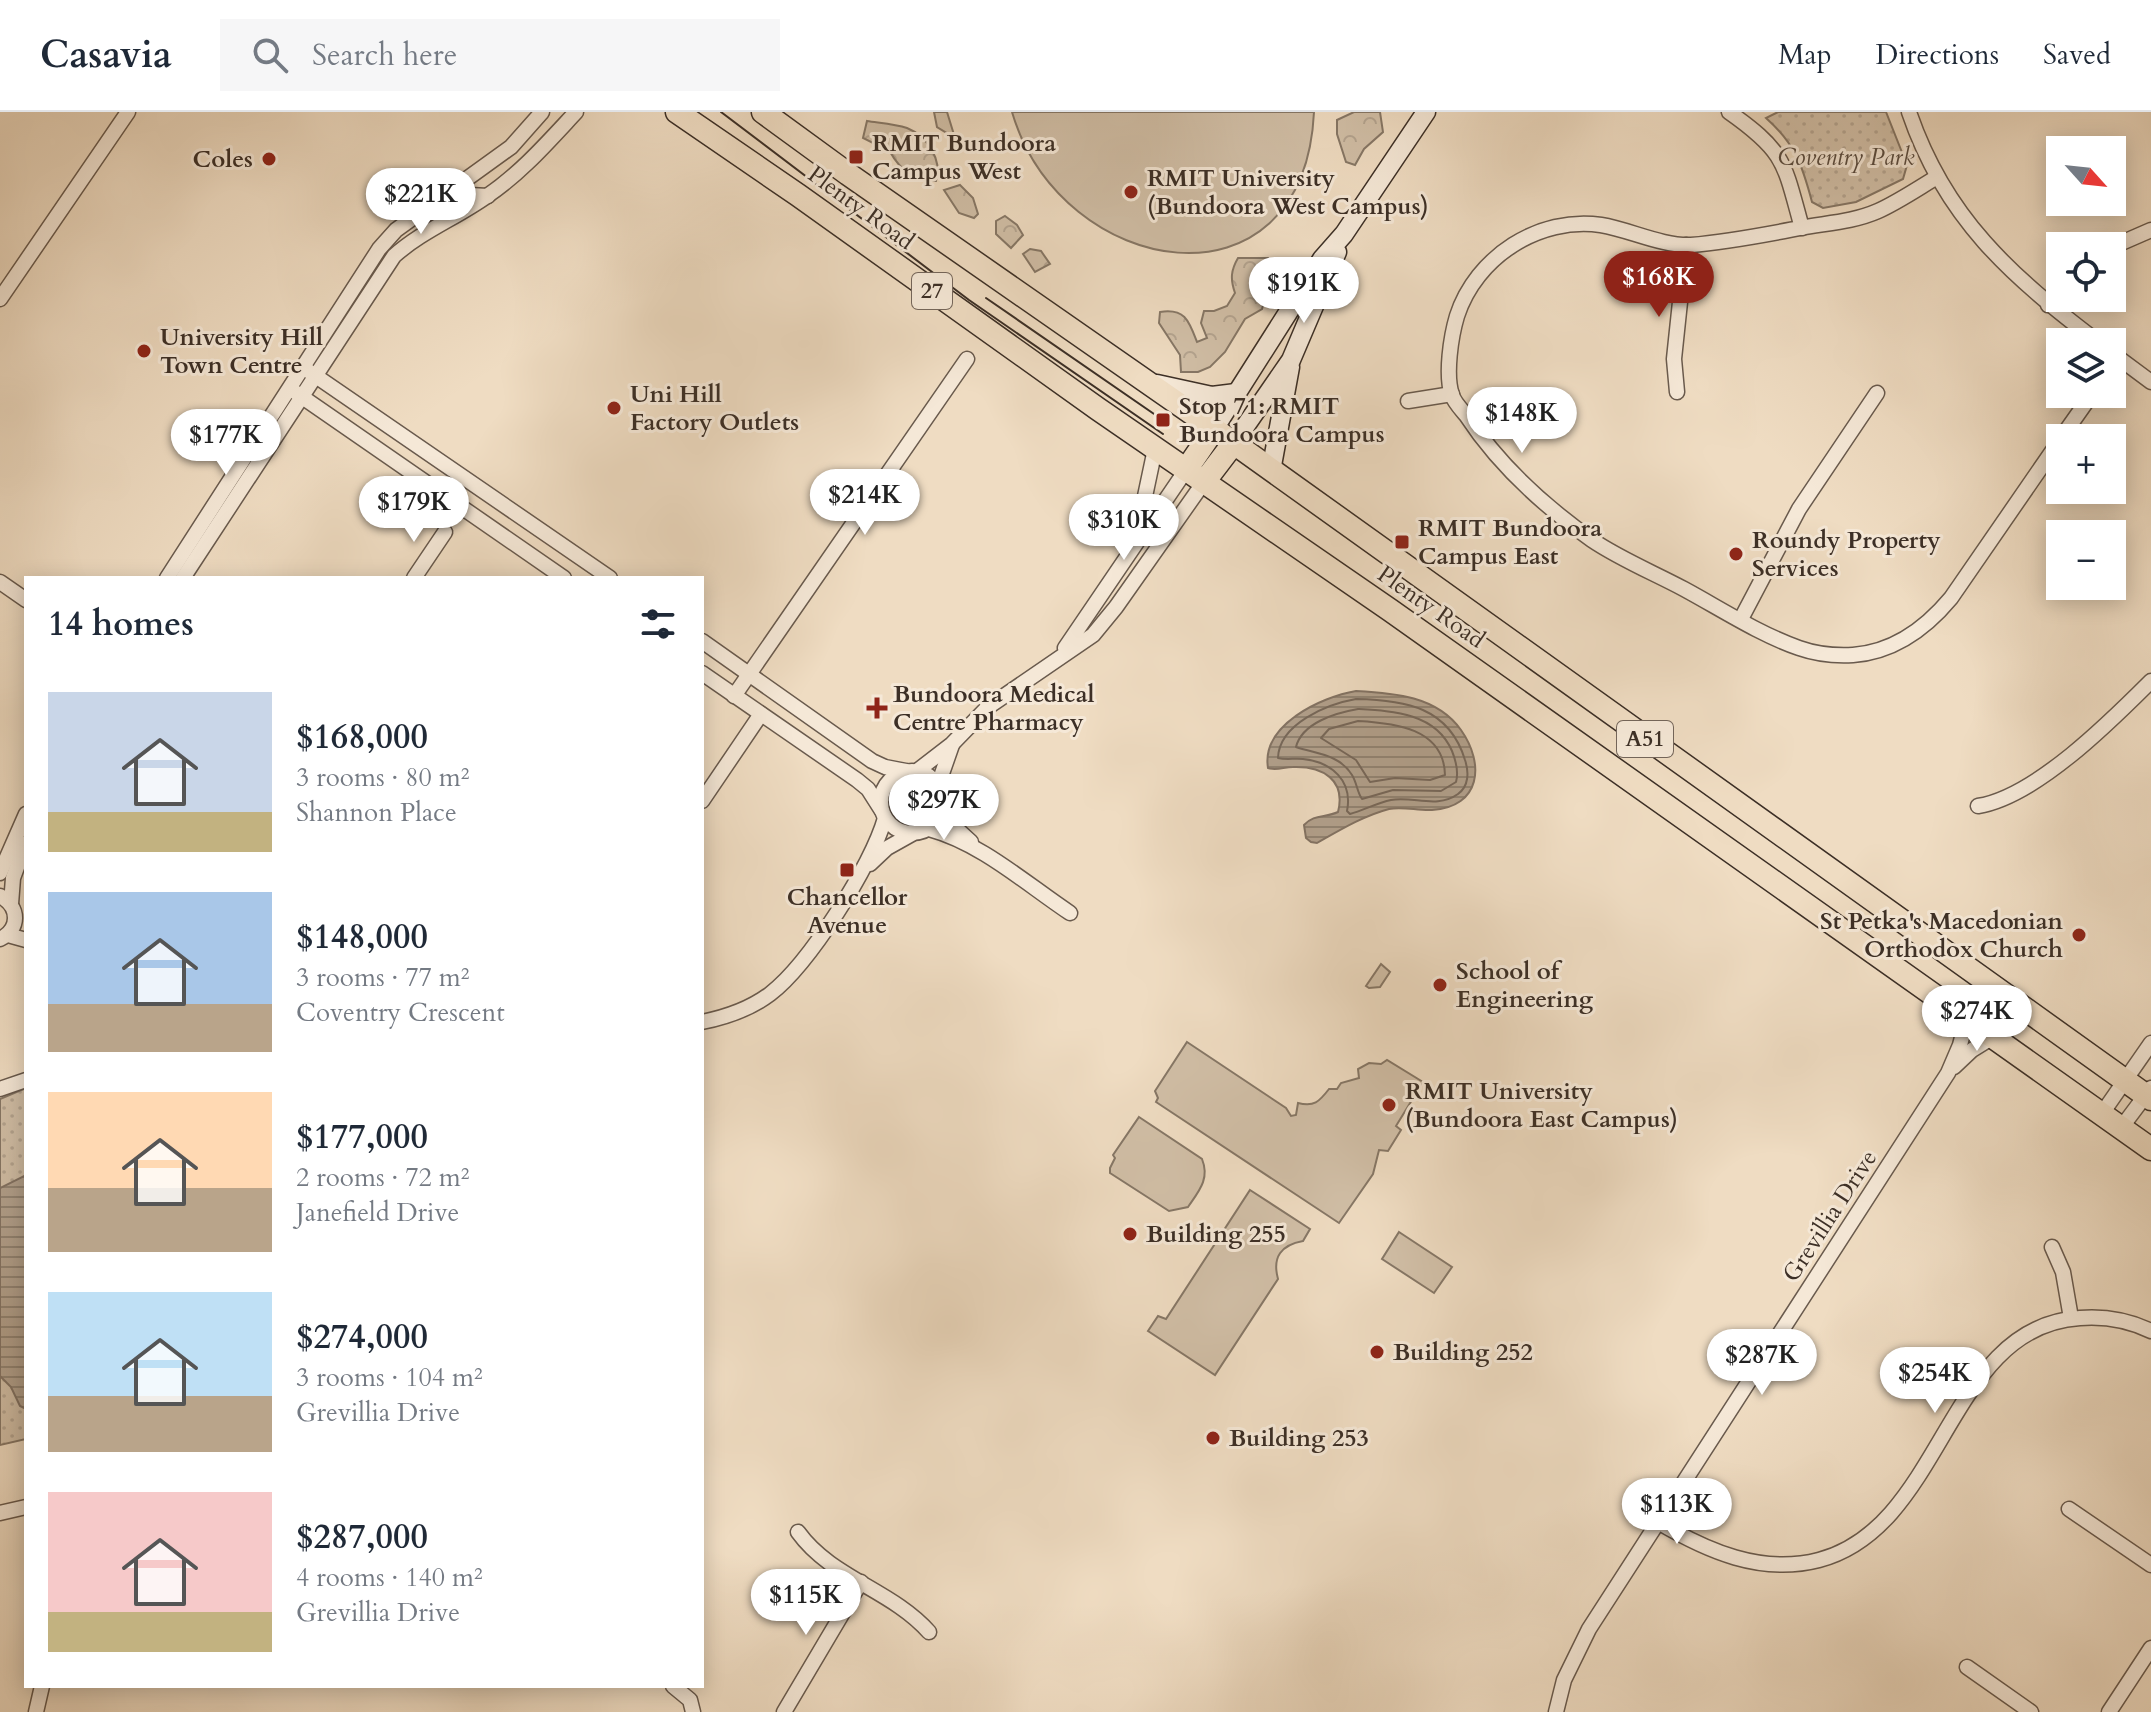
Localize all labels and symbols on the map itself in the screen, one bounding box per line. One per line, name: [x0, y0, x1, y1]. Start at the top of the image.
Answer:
place label: RMIT Bundoora Campus West: [872, 127, 1056, 188]
north arrow: [2046, 136, 2126, 216]
park label: Coventry Park: [1777, 141, 1915, 174]
place label: Coles: [193, 143, 253, 176]
marker: RMIT Bundoora Campus West: [847, 148, 865, 166]
marker: Coles: [260, 150, 278, 168]
street label: Plenty Road: [801, 158, 921, 258]
place label: RMIT University (Bundoora West Campus): [1147, 162, 1429, 223]
pin: $221K: [365, 168, 477, 236]
marker: RMIT University (Bundoora West Campus): [1122, 183, 1140, 201]
pin: $168K: [1603, 251, 1715, 319]
pin: $191K: [1248, 257, 1360, 325]
road number: 27: [912, 273, 952, 309]
place label: University Hill Town Centre: [160, 321, 323, 382]
marker: University Hill Town Centre: [135, 342, 153, 360]
place label: Uni Hill Factory Outlets: [630, 378, 799, 439]
pin: $148K: [1466, 387, 1578, 455]
place label: Stop 71: RMIT Bundoora Campus: [1179, 390, 1385, 451]
marker: Uni Hill Factory Outlets: [605, 399, 623, 417]
pin: $177K: [170, 409, 282, 477]
marker: Stop 71: RMIT Bundoora Campus: [1154, 411, 1172, 429]
pin: $214K: [809, 469, 921, 537]
pin: $179K: [358, 476, 470, 544]
pin: $310K: [1068, 494, 1180, 562]
place label: RMIT Bundoora Campus East: [1418, 512, 1602, 573]
place label: Roundy Property Services: [1752, 524, 1941, 585]
marker: RMIT Bundoora Campus East: [1393, 533, 1411, 551]
marker: Roundy Property Services: [1727, 545, 1745, 563]
street label: Plenty Road: [1371, 558, 1492, 656]
place label: Bundoora Medical Centre Pharmacy: [893, 678, 1095, 739]
marker: Bundoora Medical Centre Pharmacy: [868, 699, 886, 717]
road number: A51: [1617, 721, 1673, 757]
pin: $297K: [888, 774, 1000, 842]
marker: Chancellor Avenue: [838, 861, 856, 879]
place label: Chancellor Avenue: [787, 881, 908, 942]
place label: St Petka's Macedonian Orthodox Church: [1820, 905, 2064, 966]
marker: St Petka's Macedonian Orthodox Church: [2070, 926, 2088, 944]
place label: School of Engineering: [1456, 955, 1594, 1016]
marker: School of Engineering: [1431, 976, 1449, 994]
pin: $274K: [1921, 985, 2033, 1053]
place label: RMIT University (Bundoora East Campus): [1405, 1075, 1678, 1136]
marker: RMIT University (Bundoora East Campus): [1380, 1096, 1398, 1114]
street label: Grevillia Drive: [1775, 1144, 1885, 1288]
place label: Building 255: [1146, 1218, 1286, 1251]
marker: Building 255: [1121, 1225, 1139, 1243]
pin: $287K: [1706, 1329, 1818, 1397]
place label: Building 252: [1393, 1336, 1533, 1369]
marker: Building 252: [1368, 1343, 1386, 1361]
pin: $254K: [1879, 1347, 1991, 1415]
place label: Building 253: [1229, 1422, 1369, 1455]
marker: Building 253: [1204, 1429, 1222, 1447]
pin: $113K: [1621, 1478, 1733, 1546]
pin: $115K: [750, 1569, 862, 1637]

